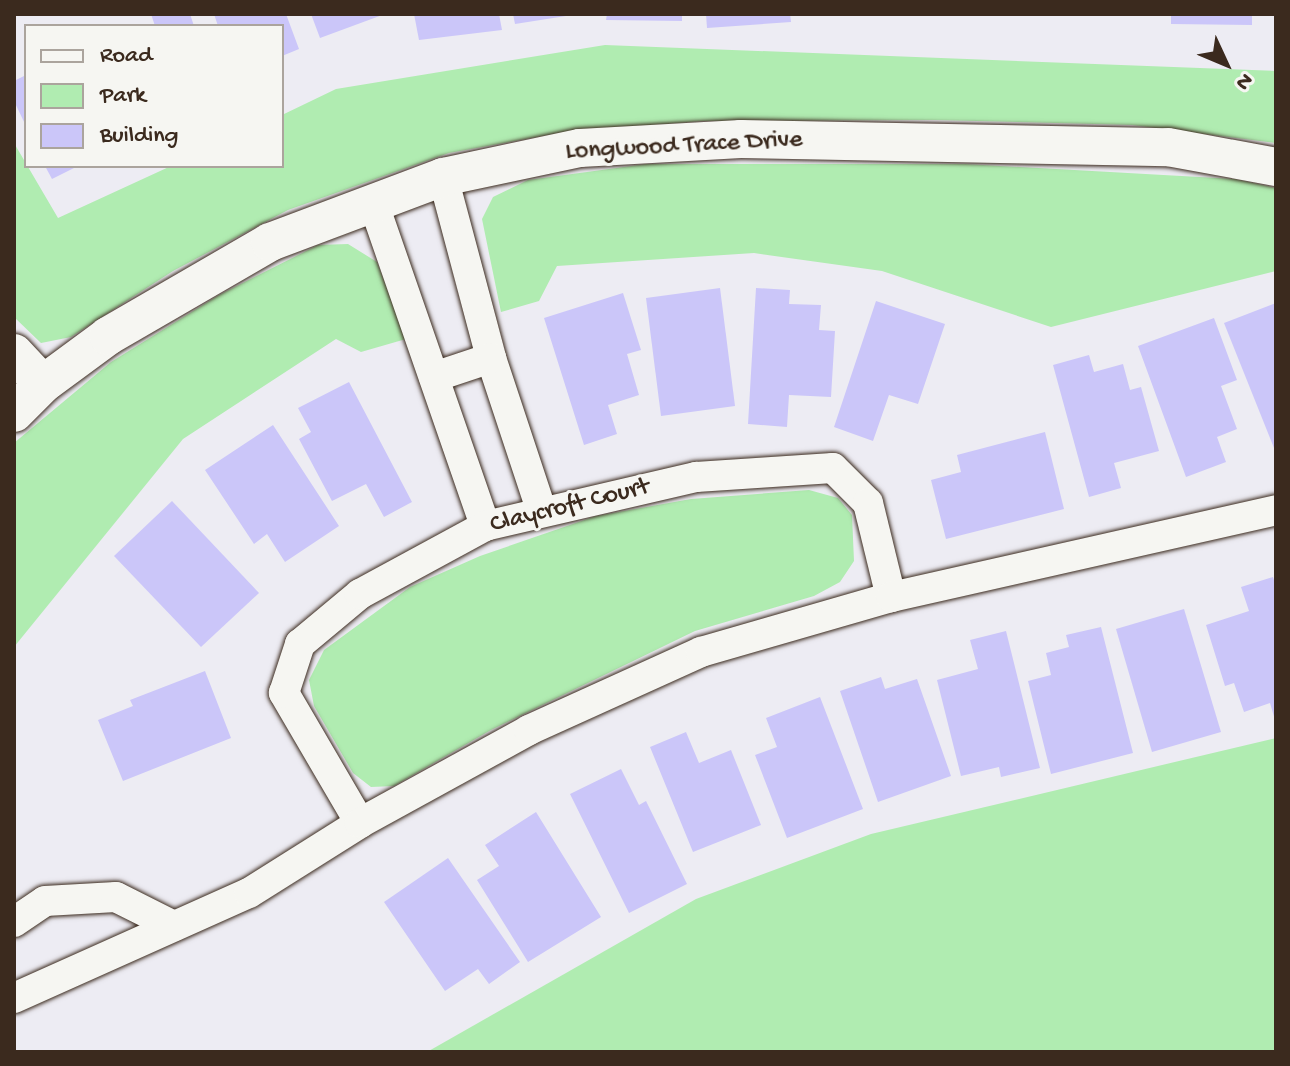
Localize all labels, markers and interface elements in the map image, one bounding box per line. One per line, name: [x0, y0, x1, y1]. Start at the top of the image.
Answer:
legend: [24, 24, 284, 168]
north arrow: [1186, 24, 1266, 104]
text: Road: [100, 42, 152, 71]
text: N: [1229, 66, 1258, 95]
text: Park: [100, 82, 146, 111]
text: Building: [100, 122, 178, 151]
street label: Longwood Trace Drive: [565, 125, 803, 169]
street label: Claycroft Court: [487, 472, 653, 542]

